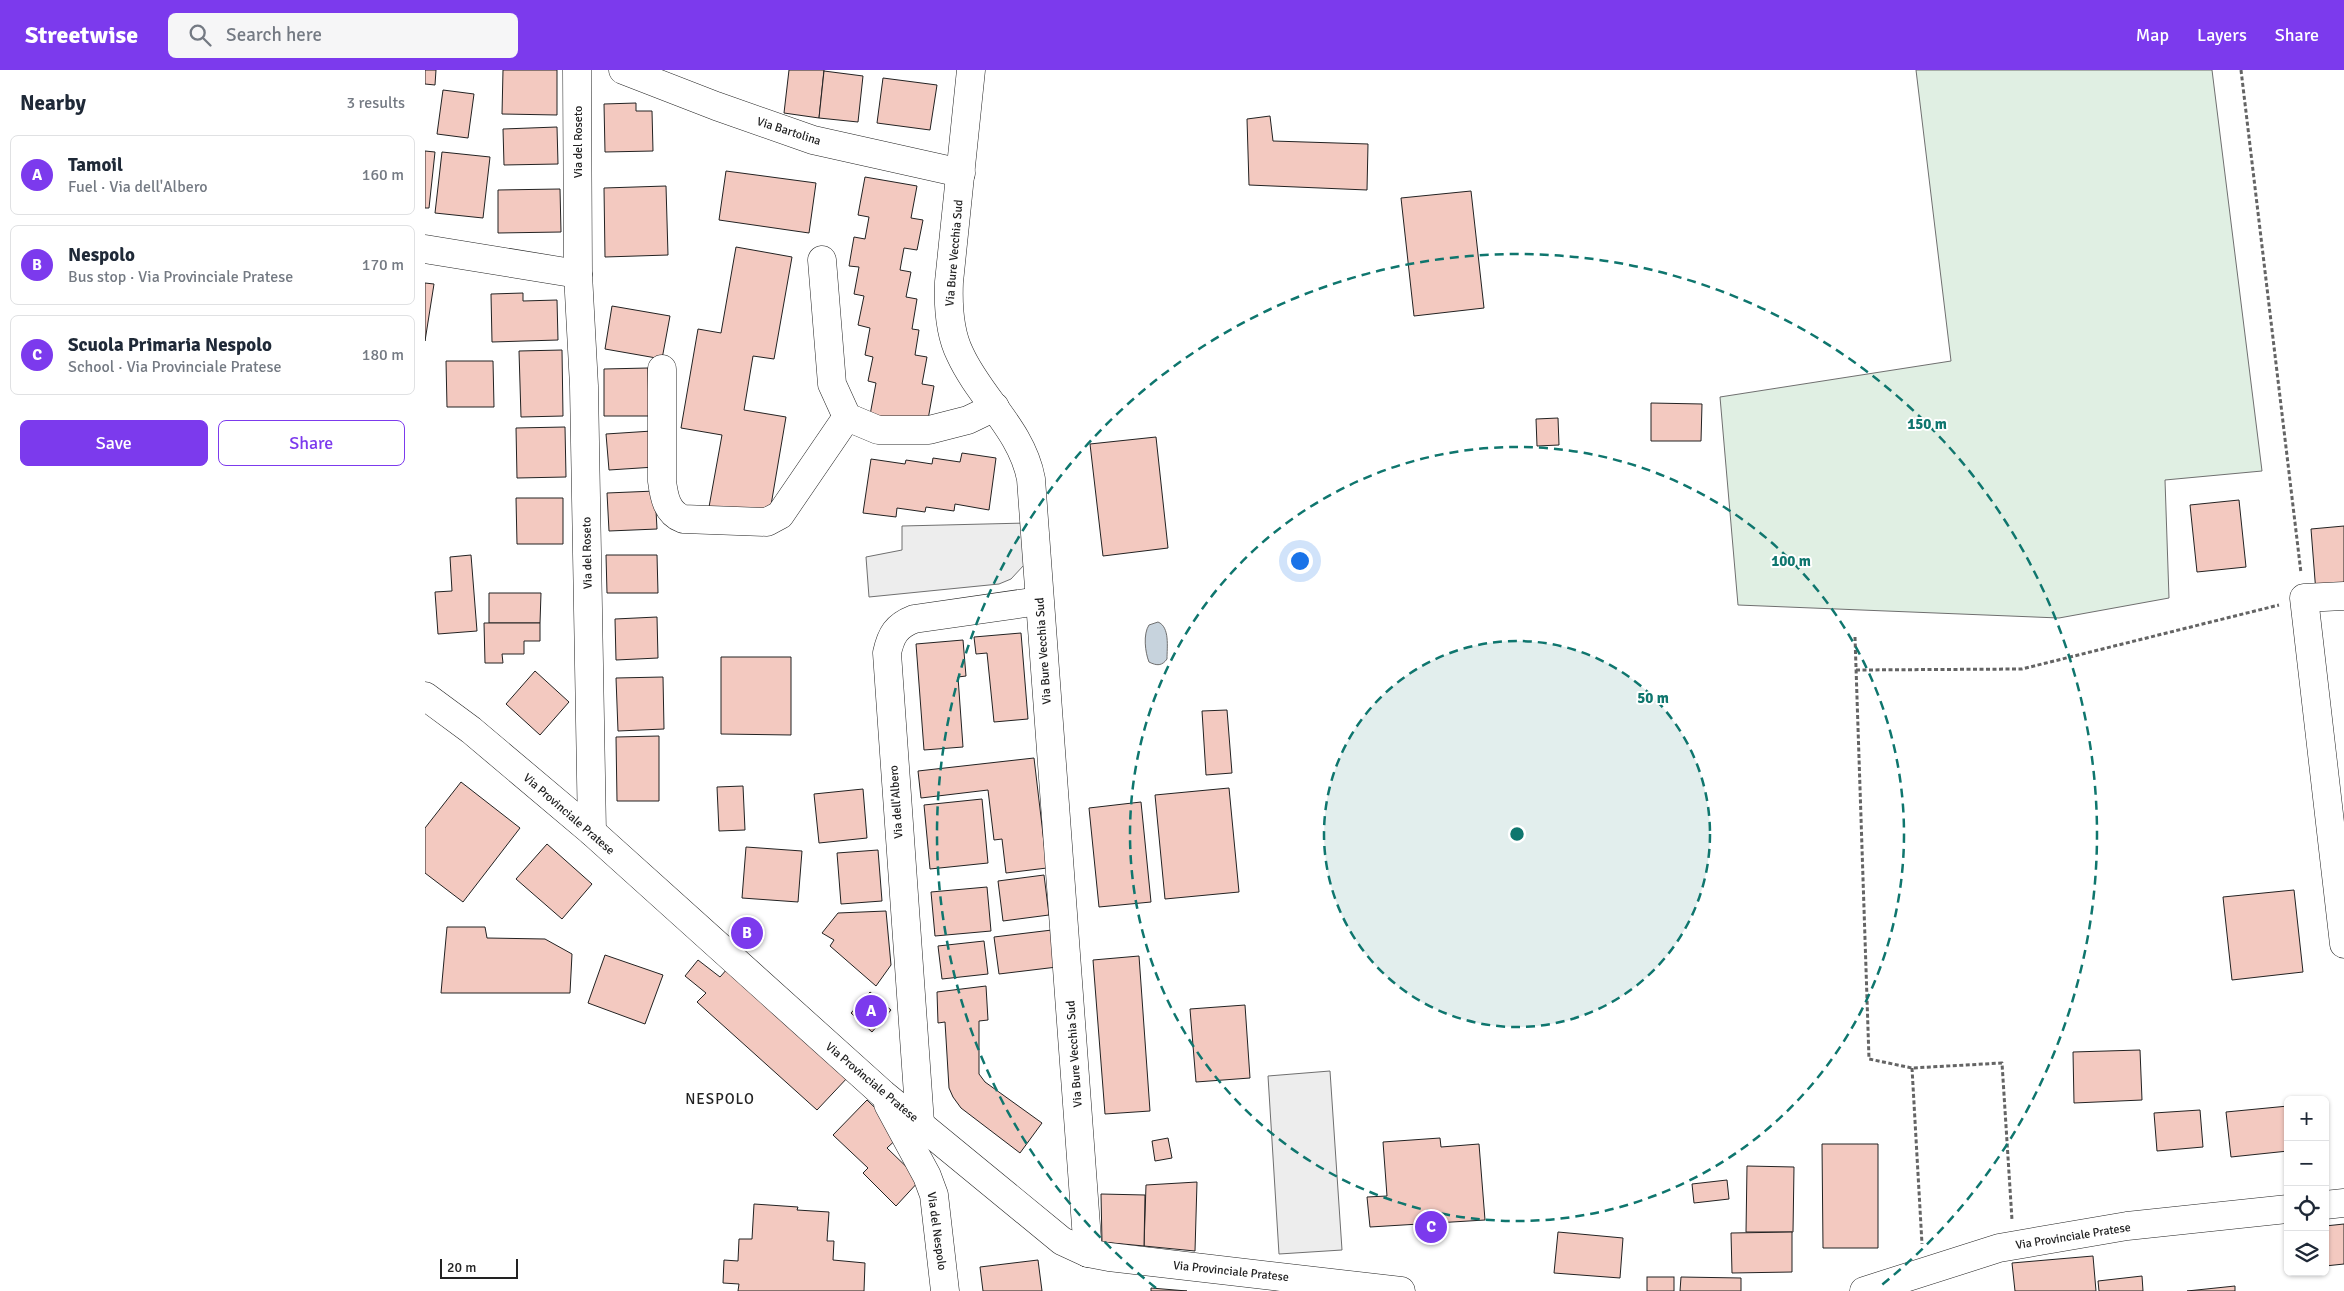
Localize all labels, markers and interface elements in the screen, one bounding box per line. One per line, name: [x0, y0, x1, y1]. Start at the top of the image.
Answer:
search box: [168, 13, 518, 58]
text: Streetwise: [25, 20, 138, 50]
icon: search: [186, 21, 214, 49]
text: Search here: [226, 23, 322, 47]
text: Map: [2136, 24, 2169, 46]
text: Layers: [2197, 24, 2247, 46]
text: Share: [2275, 24, 2319, 46]
text: Nearby: [20, 90, 86, 116]
text: 3 results: [346, 93, 405, 113]
street label: Via del Roseto: [571, 106, 586, 178]
street label: Via Bartolina: [755, 114, 823, 149]
text: Tamoil: [68, 153, 123, 177]
text: A: [32, 165, 42, 185]
text: 160 m: [362, 165, 404, 185]
text: Fuel · Via dell'Albero: [68, 177, 208, 197]
street label: Via Bure Vecchia Sud: [942, 199, 967, 307]
text: Nespolo: [68, 243, 135, 267]
text: B: [32, 255, 42, 275]
text: 170 m: [362, 255, 404, 275]
text: Bus stop · Via Provinciale Pratese: [68, 267, 293, 287]
text: Scuola Primaria Nespolo: [68, 333, 272, 357]
text: C: [32, 345, 42, 365]
text: 180 m: [362, 345, 404, 365]
text: School · Via Provinciale Pratese: [68, 357, 282, 377]
text: 150 m: [1907, 415, 1947, 433]
button: Save: [20, 420, 208, 466]
button: Share: [218, 420, 405, 466]
street label: Via del Roseto: [579, 517, 596, 589]
your location: [1287, 548, 1313, 574]
text: 100 m: [1771, 552, 1811, 570]
street label: Via Bure Vecchia Sud: [1032, 597, 1055, 705]
text: 50 m: [1637, 689, 1669, 707]
street label: Via dell'Albero: [886, 765, 907, 839]
street label: Via Provinciale Pratese: [520, 771, 617, 858]
centre of rings: [1508, 825, 1526, 843]
pin: B: [731, 914, 763, 952]
pin: A: [855, 992, 887, 1030]
street label: Via Bure Vecchia Sud: [1063, 1000, 1086, 1108]
street label: Via Provinciale Pratese: [822, 1039, 921, 1126]
district label: NESPOLO: [685, 1090, 755, 1108]
map controls: [2284, 1096, 2329, 1276]
button: +: [2284, 1096, 2329, 1141]
button: −: [2284, 1141, 2329, 1186]
button: locate: [2284, 1186, 2329, 1231]
street label: Via del Nespolo: [924, 1191, 949, 1271]
pin: C: [1415, 1208, 1447, 1246]
street label: Via Provinciale Pratese: [2014, 1220, 2132, 1253]
button: layers: [2284, 1231, 2329, 1276]
scale bar: [440, 1256, 517, 1279]
street label: Via Provinciale Pratese: [1172, 1258, 1290, 1285]
text: 20 m: [447, 1259, 476, 1276]

